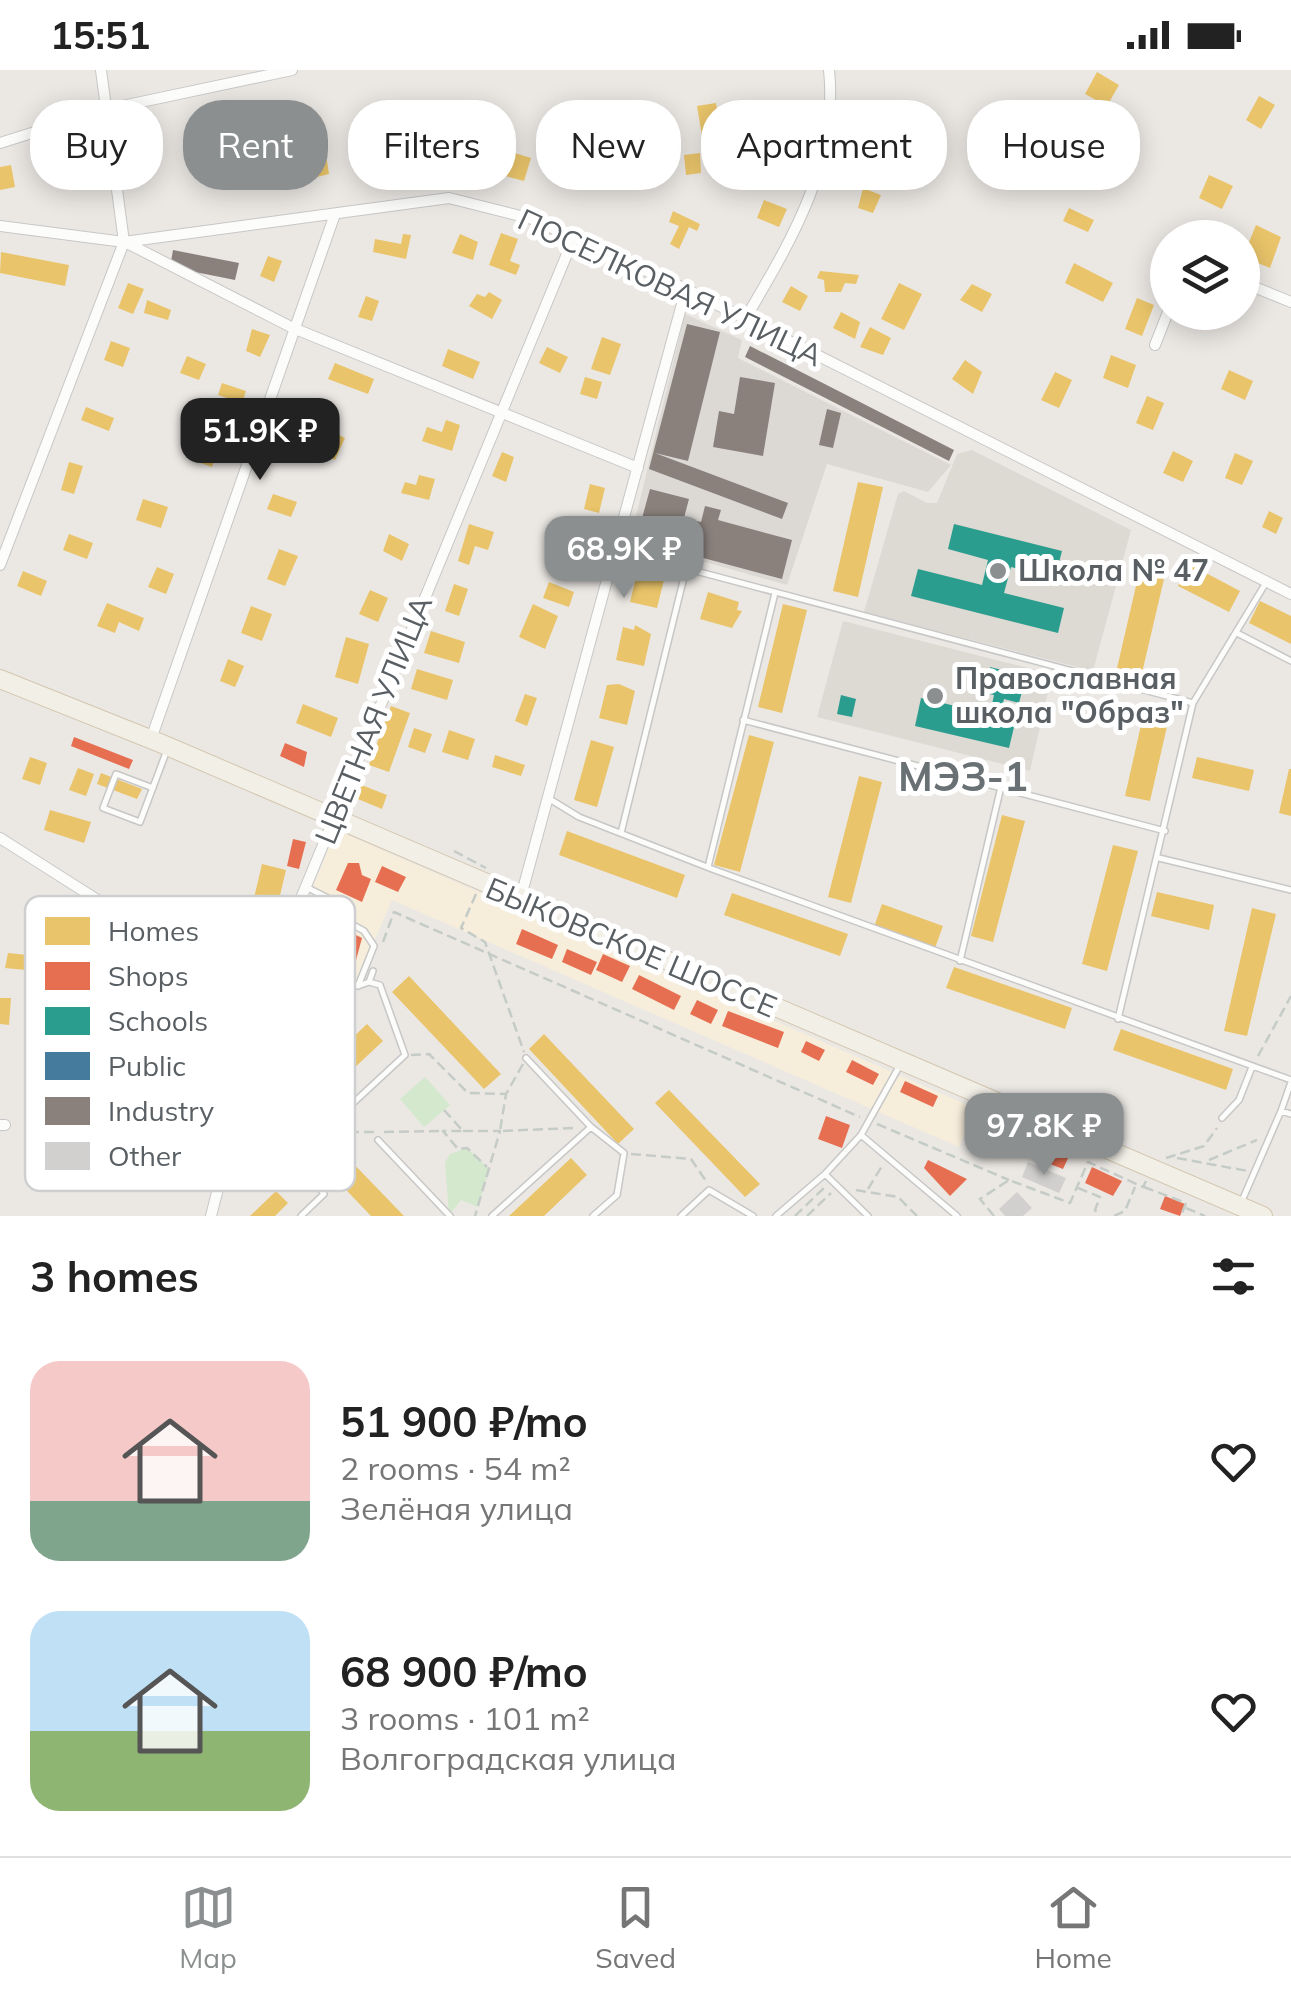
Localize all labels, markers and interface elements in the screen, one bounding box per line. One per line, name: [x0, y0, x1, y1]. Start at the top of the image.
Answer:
text: 15:51: [50, 11, 151, 59]
chip: Buy: [30, 100, 163, 190]
chip: Rent: [183, 100, 328, 190]
chip: Filters: [348, 100, 516, 190]
chip: New: [536, 100, 681, 190]
chip: Apartment: [701, 100, 947, 190]
chip: House: [967, 100, 1140, 190]
street label: ПОСЕЛКОВАЯ УЛИЦА: [512, 200, 829, 374]
map controls: [1150, 220, 1260, 330]
button: layers: [1150, 220, 1260, 330]
pin: 51.9K ₽: [168, 398, 352, 483]
text: 51.9K ₽: [203, 410, 317, 450]
pin: 68.9K ₽: [532, 516, 716, 601]
text: 68.9K ₽: [567, 528, 681, 568]
place label: Школа № 47: [1018, 551, 1209, 589]
marker: Школа № 47: [987, 560, 1009, 582]
street label: ЦВЕТНАЯ УЛИЦА: [306, 590, 440, 849]
place label: Православная школа "Образ": [955, 659, 1184, 731]
marker: Православная школа "Образ": [924, 685, 946, 707]
district label: МЭЗ-1: [898, 751, 1028, 801]
street label: БЫКОВСКОЕ ШОССЕ: [480, 869, 783, 1026]
legend: [25, 896, 355, 1191]
text: Homes: [108, 913, 199, 948]
text: Shops: [108, 958, 189, 993]
text: Schools: [108, 1003, 208, 1038]
text: Public: [108, 1048, 186, 1083]
text: Industry: [108, 1093, 214, 1128]
pin: 97.8K ₽: [952, 1093, 1136, 1178]
text: 97.8K ₽: [987, 1105, 1101, 1145]
text: Other: [108, 1138, 182, 1173]
icon: filters: [1206, 1249, 1261, 1304]
text: 3 homes: [30, 1250, 199, 1303]
text: 51 900 ₽/mo: [340, 1395, 588, 1448]
icon: home: [110, 1401, 230, 1521]
icon: heart: [1206, 1434, 1261, 1489]
text: 2 rooms · 54 m²: [340, 1448, 571, 1488]
text: Зелёная улица: [340, 1488, 573, 1528]
text: 68 900 ₽/mo: [340, 1645, 588, 1698]
icon: home: [110, 1651, 230, 1771]
icon: heart: [1206, 1684, 1261, 1739]
text: 3 rooms · 101 m²: [340, 1698, 590, 1738]
text: Волгоградская улица: [340, 1738, 676, 1778]
tab: Map: [179, 1880, 237, 1975]
tab: Saved: [595, 1880, 676, 1975]
tab: Home: [1034, 1880, 1112, 1975]

